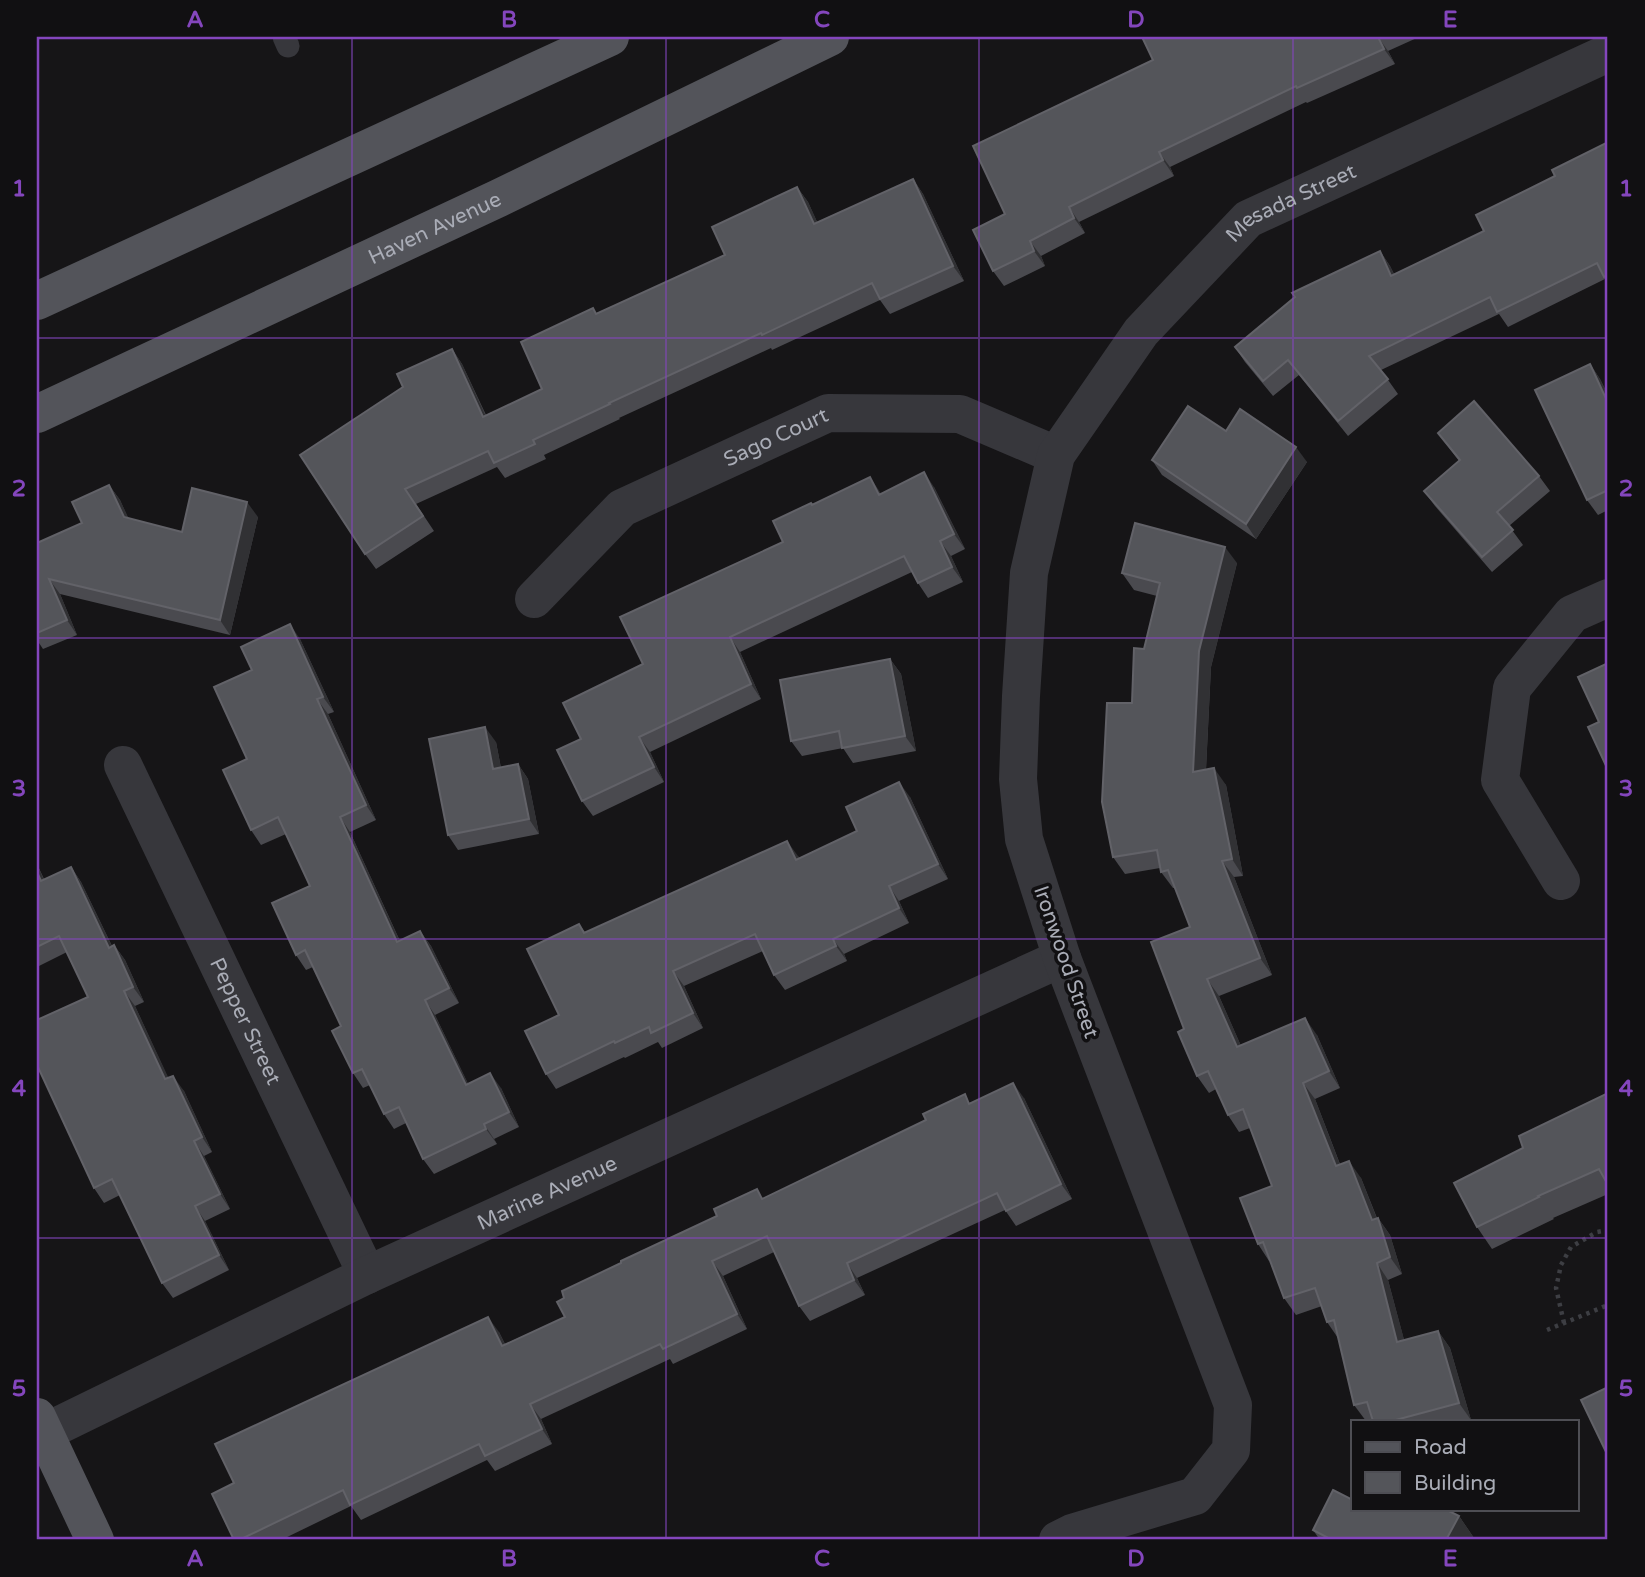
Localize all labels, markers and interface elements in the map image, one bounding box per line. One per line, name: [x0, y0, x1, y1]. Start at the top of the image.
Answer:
text: A: [186, 6, 204, 34]
text: B: [501, 6, 517, 34]
text: C: [814, 6, 830, 34]
text: D: [1127, 6, 1145, 34]
text: E: [1443, 6, 1457, 34]
street label: Mesada Street: [1220, 159, 1360, 247]
text: 1: [12, 175, 26, 203]
text: 1: [1619, 175, 1633, 203]
street label: Haven Avenue: [364, 186, 505, 270]
street label: Sago Court: [720, 402, 832, 472]
text: 2: [12, 475, 26, 503]
text: 2: [1619, 475, 1633, 503]
text: 3: [12, 775, 26, 803]
text: 3: [1619, 775, 1633, 803]
street label: Ironwood Street: [1028, 882, 1104, 1042]
street label: Pepper Street: [205, 954, 287, 1089]
text: 4: [12, 1075, 27, 1103]
text: 4: [1619, 1075, 1634, 1103]
street label: Marine Avenue: [473, 1150, 621, 1236]
text: 5: [12, 1375, 26, 1403]
text: 5: [1619, 1375, 1633, 1403]
legend: [1351, 1420, 1578, 1510]
text: Road: [1414, 1435, 1467, 1460]
text: Building: [1414, 1471, 1496, 1496]
text: A: [186, 1545, 204, 1573]
text: B: [501, 1545, 517, 1573]
text: C: [814, 1545, 830, 1573]
text: D: [1127, 1545, 1145, 1573]
text: E: [1443, 1545, 1457, 1573]

